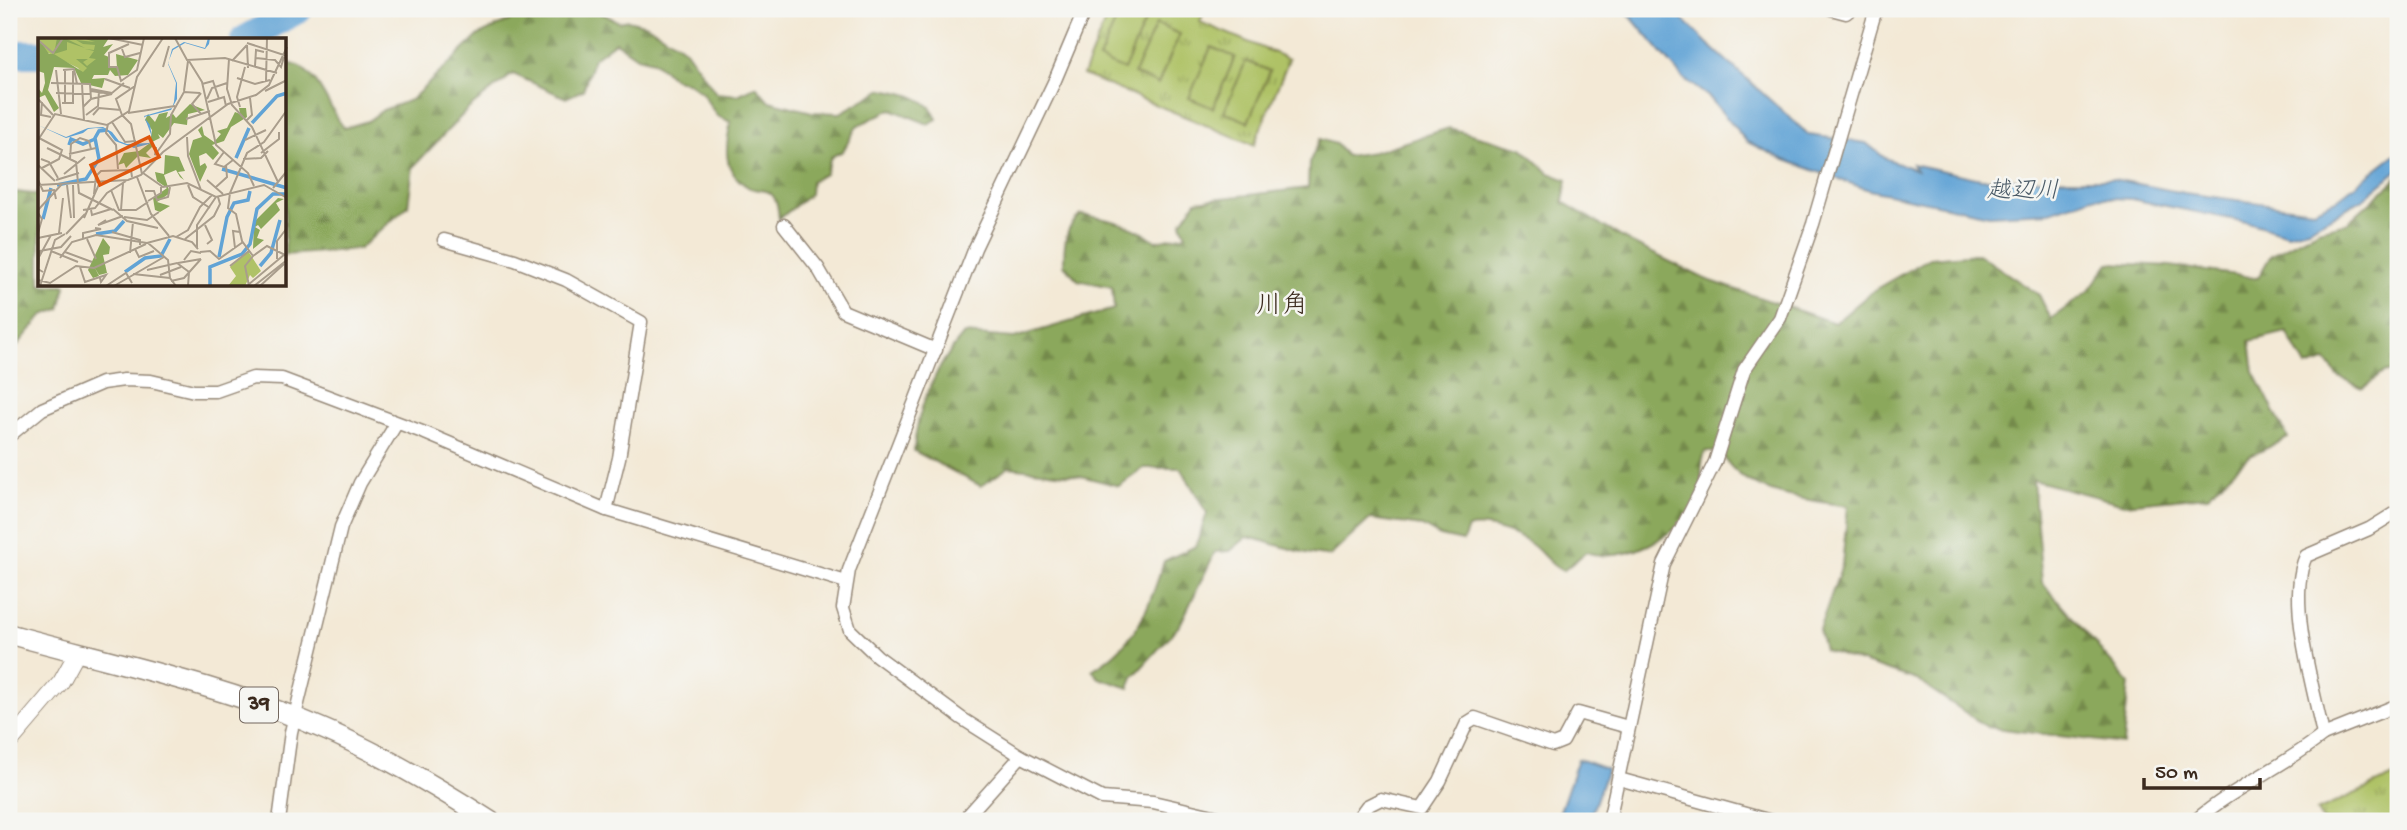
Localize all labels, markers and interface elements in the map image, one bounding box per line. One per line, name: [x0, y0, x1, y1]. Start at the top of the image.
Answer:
inset map: [38, 38, 287, 287]
water label: 越辺川: [1986, 178, 2059, 207]
district label: 川角: [1256, 290, 1308, 323]
road number: 39: [240, 688, 278, 722]
scale bar: [2144, 746, 2260, 790]
text: 50 m: [2155, 762, 2198, 787]

